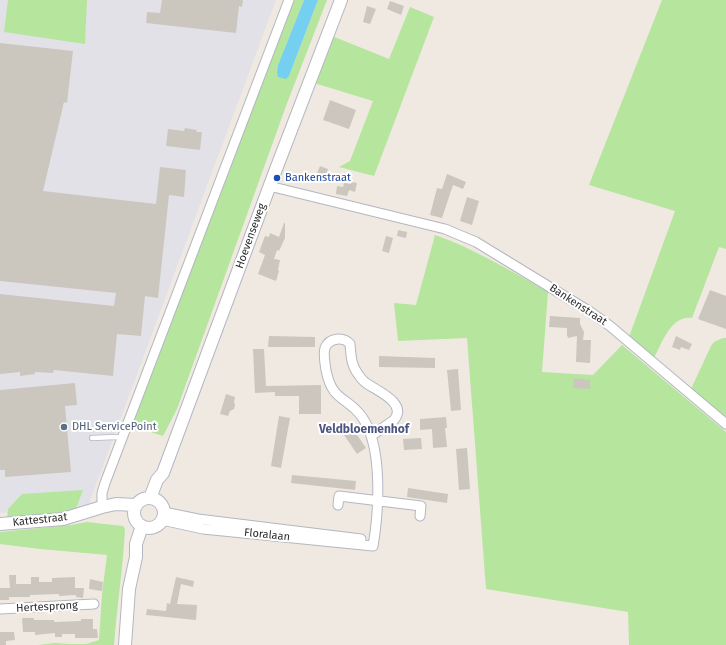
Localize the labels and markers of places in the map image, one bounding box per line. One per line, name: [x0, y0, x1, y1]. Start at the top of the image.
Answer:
place label: Bankenstraat: [285, 171, 351, 185]
marker: Bankenstraat: [272, 173, 282, 183]
place label: DHL ServicePoint: [72, 420, 157, 434]
marker: DHL ServicePoint: [59, 422, 69, 432]

